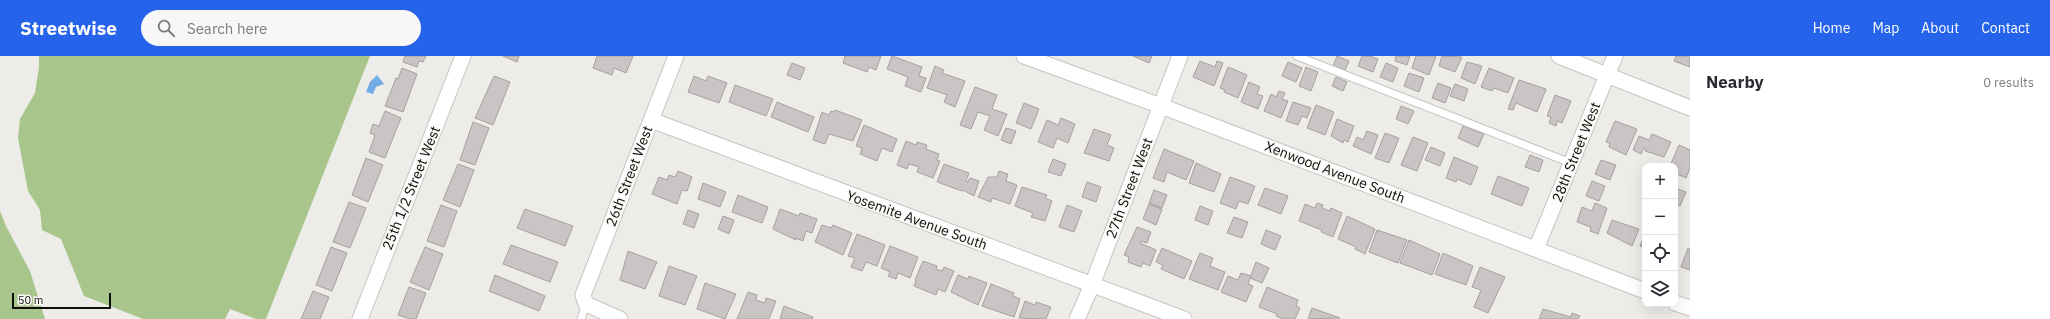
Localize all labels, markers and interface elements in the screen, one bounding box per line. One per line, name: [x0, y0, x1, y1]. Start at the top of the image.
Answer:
search box: [141, 10, 421, 46]
text: Streetwise: [20, 16, 117, 40]
icon: search: [155, 17, 177, 39]
text: Search here: [187, 19, 267, 38]
text: Home: [1813, 19, 1850, 37]
text: Map: [1872, 19, 1899, 37]
text: About: [1921, 19, 1959, 37]
text: Contact: [1981, 19, 2030, 37]
text: Nearby: [1706, 71, 1764, 93]
text: 0 results: [1983, 74, 2034, 91]
street label: 28th Street West: [1548, 99, 1604, 205]
street label: 25th 1/2 Street West: [378, 123, 444, 252]
street label: 26th Street West: [602, 123, 656, 229]
street label: 27th Street West: [1102, 135, 1156, 241]
street label: Xenwood Avenue South: [1262, 137, 1408, 207]
map controls: [1642, 163, 1678, 307]
button: +: [1642, 163, 1678, 199]
street label: Yosemite Avenue South: [844, 186, 990, 254]
button: −: [1642, 199, 1678, 235]
button: locate: [1642, 235, 1678, 271]
button: layers: [1642, 271, 1678, 307]
scale bar: [12, 291, 111, 310]
text: 50 m: [18, 293, 43, 307]

